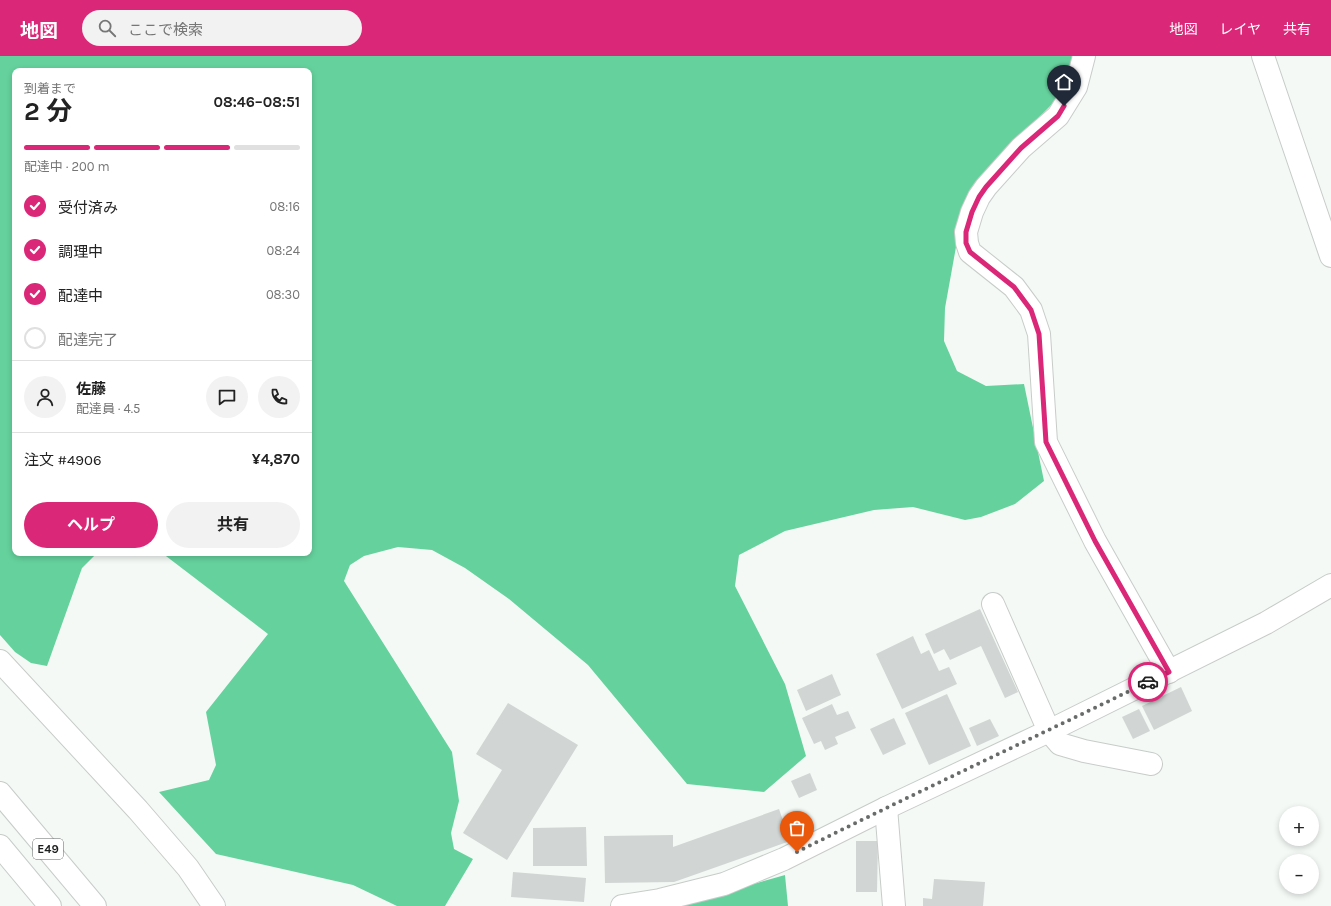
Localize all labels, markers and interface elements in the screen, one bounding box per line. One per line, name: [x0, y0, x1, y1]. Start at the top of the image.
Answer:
search box: [82, 10, 362, 46]
icon: search: [96, 17, 118, 39]
text: 地図: [20, 20, 58, 42]
text: ここで検索: [128, 21, 203, 39]
text: 地図: [1169, 21, 1197, 38]
text: レイヤ: [1219, 21, 1261, 38]
text: 共有: [1283, 21, 1311, 38]
pin: [1047, 65, 1081, 106]
icon: home: [1053, 71, 1075, 93]
text: 到着まで: [24, 81, 76, 96]
text: 08:46–08:51: [214, 93, 300, 111]
text: 2 分: [24, 96, 72, 127]
text: 配達中 · 200 m: [24, 159, 110, 174]
icon: check: [24, 195, 46, 217]
text: 受付済み: [58, 199, 118, 217]
text: 08:16: [270, 199, 300, 214]
icon: check: [24, 239, 46, 261]
text: 調理中: [58, 243, 103, 261]
text: 08:24: [267, 243, 300, 258]
icon: check: [24, 283, 46, 305]
text: 配達中: [58, 287, 103, 305]
text: 08:30: [266, 287, 300, 302]
text: 配達完了: [58, 331, 118, 349]
button: person: [24, 376, 66, 418]
button: chat: [206, 376, 248, 418]
button: phone: [258, 376, 300, 418]
text: 佐藤: [76, 380, 106, 398]
text: 配達員 · 4.5: [76, 401, 140, 416]
text: ¥4,870: [252, 450, 300, 468]
text: 注文 #4906: [24, 451, 102, 469]
button: ヘルプ: [24, 502, 158, 548]
button: 共有: [166, 502, 300, 548]
courier: [1128, 662, 1168, 702]
icon: car: [1137, 671, 1159, 693]
map controls: [1279, 806, 1319, 894]
button: +: [1279, 806, 1319, 846]
pin: [780, 811, 814, 852]
icon: bag: [786, 817, 808, 839]
road number: E49: [33, 839, 63, 859]
button: −: [1279, 854, 1319, 894]

